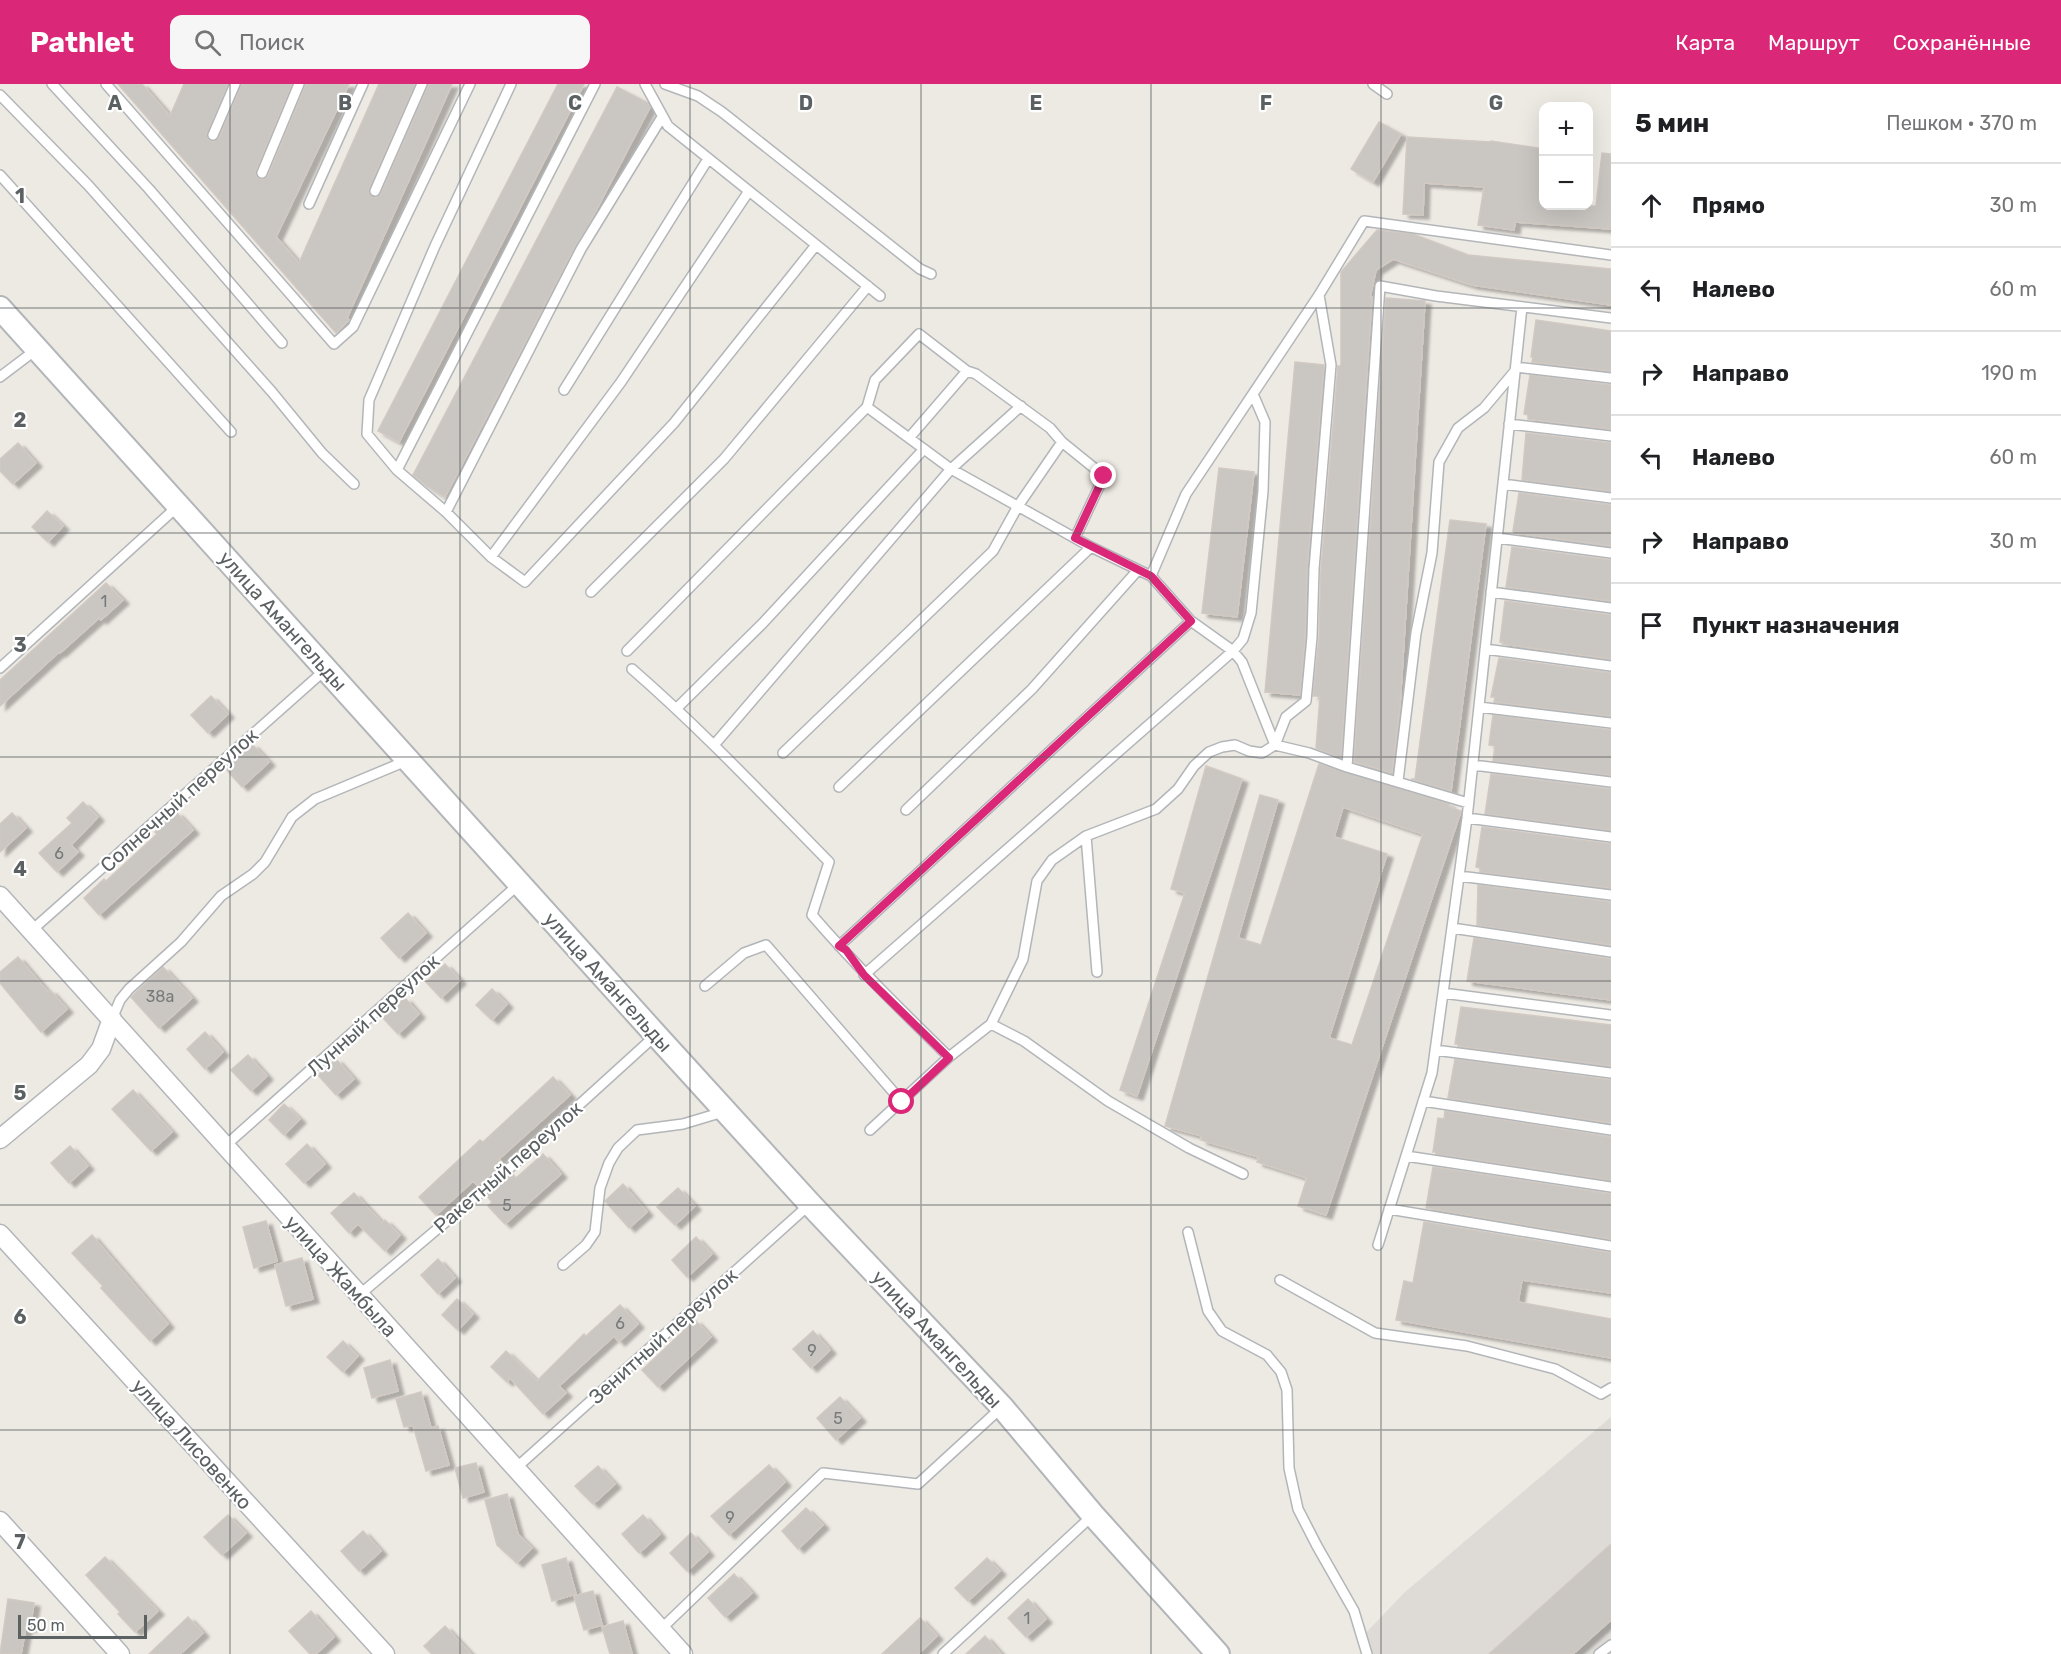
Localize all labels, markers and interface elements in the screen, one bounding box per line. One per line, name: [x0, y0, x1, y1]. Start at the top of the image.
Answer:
search box: [170, 15, 590, 69]
text: Pathlet: [30, 26, 134, 59]
icon: search: [191, 26, 224, 59]
text: Поиск: [239, 29, 305, 56]
text: Карта: [1675, 30, 1735, 55]
text: Маршрут: [1768, 30, 1860, 55]
text: Сохранённые: [1893, 30, 2031, 55]
text: A: [108, 91, 123, 115]
text: B: [338, 91, 352, 115]
text: C: [568, 91, 582, 115]
text: D: [799, 91, 813, 115]
text: E: [1030, 91, 1042, 115]
text: F: [1260, 91, 1272, 115]
text: G: [1489, 91, 1503, 115]
map controls: [1539, 102, 1593, 210]
button: +: [1539, 102, 1593, 156]
text: 5 мин: [1635, 108, 1709, 139]
text: Пешком · 370 m: [1886, 111, 2037, 135]
button: −: [1539, 156, 1593, 210]
text: 1: [15, 184, 25, 208]
icon: ahead: [1635, 189, 1668, 222]
text: Прямо: [1692, 192, 1765, 219]
text: 30 m: [1990, 193, 2037, 217]
icon: left: [1635, 273, 1668, 306]
text: Налево: [1692, 276, 1775, 303]
text: 60 m: [1990, 277, 2037, 301]
icon: right: [1635, 357, 1668, 390]
text: Направо: [1692, 360, 1789, 387]
text: 190 m: [1981, 361, 2037, 385]
text: 2: [14, 408, 27, 432]
icon: left: [1635, 441, 1668, 474]
text: Налево: [1692, 444, 1775, 471]
text: 60 m: [1990, 445, 2037, 469]
route end: [1090, 462, 1116, 488]
icon: right: [1635, 525, 1668, 558]
text: Направо: [1692, 528, 1789, 555]
text: 30 m: [1990, 529, 2037, 553]
street label: улица Амангельды: [214, 546, 352, 696]
house number: 1: [101, 592, 107, 611]
icon: arrive: [1635, 609, 1668, 642]
text: Пункт назначения: [1692, 612, 1900, 639]
text: 3: [13, 633, 27, 657]
street label: Солнечный переулок: [95, 723, 263, 877]
house number: 6: [54, 844, 64, 863]
text: 4: [13, 857, 27, 881]
street label: улица Амангельды: [539, 907, 677, 1057]
street label: Лунный переулок: [302, 949, 445, 1081]
house number: 38а: [146, 987, 174, 1006]
text: 5: [14, 1081, 27, 1105]
route start: [888, 1088, 914, 1114]
street label: Ракетный переулок: [429, 1096, 587, 1238]
house number: 5: [502, 1196, 512, 1215]
street label: улица Жамбыла: [280, 1210, 402, 1342]
street label: Зенитный переулок: [584, 1263, 742, 1409]
street label: улица Амангельды: [867, 1265, 1007, 1413]
text: 6: [13, 1305, 27, 1329]
house number: 6: [615, 1314, 625, 1333]
house number: 9: [807, 1341, 817, 1360]
street label: улица Лисовенко: [127, 1374, 257, 1514]
house number: 5: [833, 1409, 843, 1428]
house number: 9: [725, 1508, 735, 1527]
text: 7: [14, 1530, 26, 1554]
house number: 1: [1024, 1609, 1030, 1628]
scale bar: [18, 1612, 147, 1640]
text: 50 m: [27, 1616, 65, 1635]

